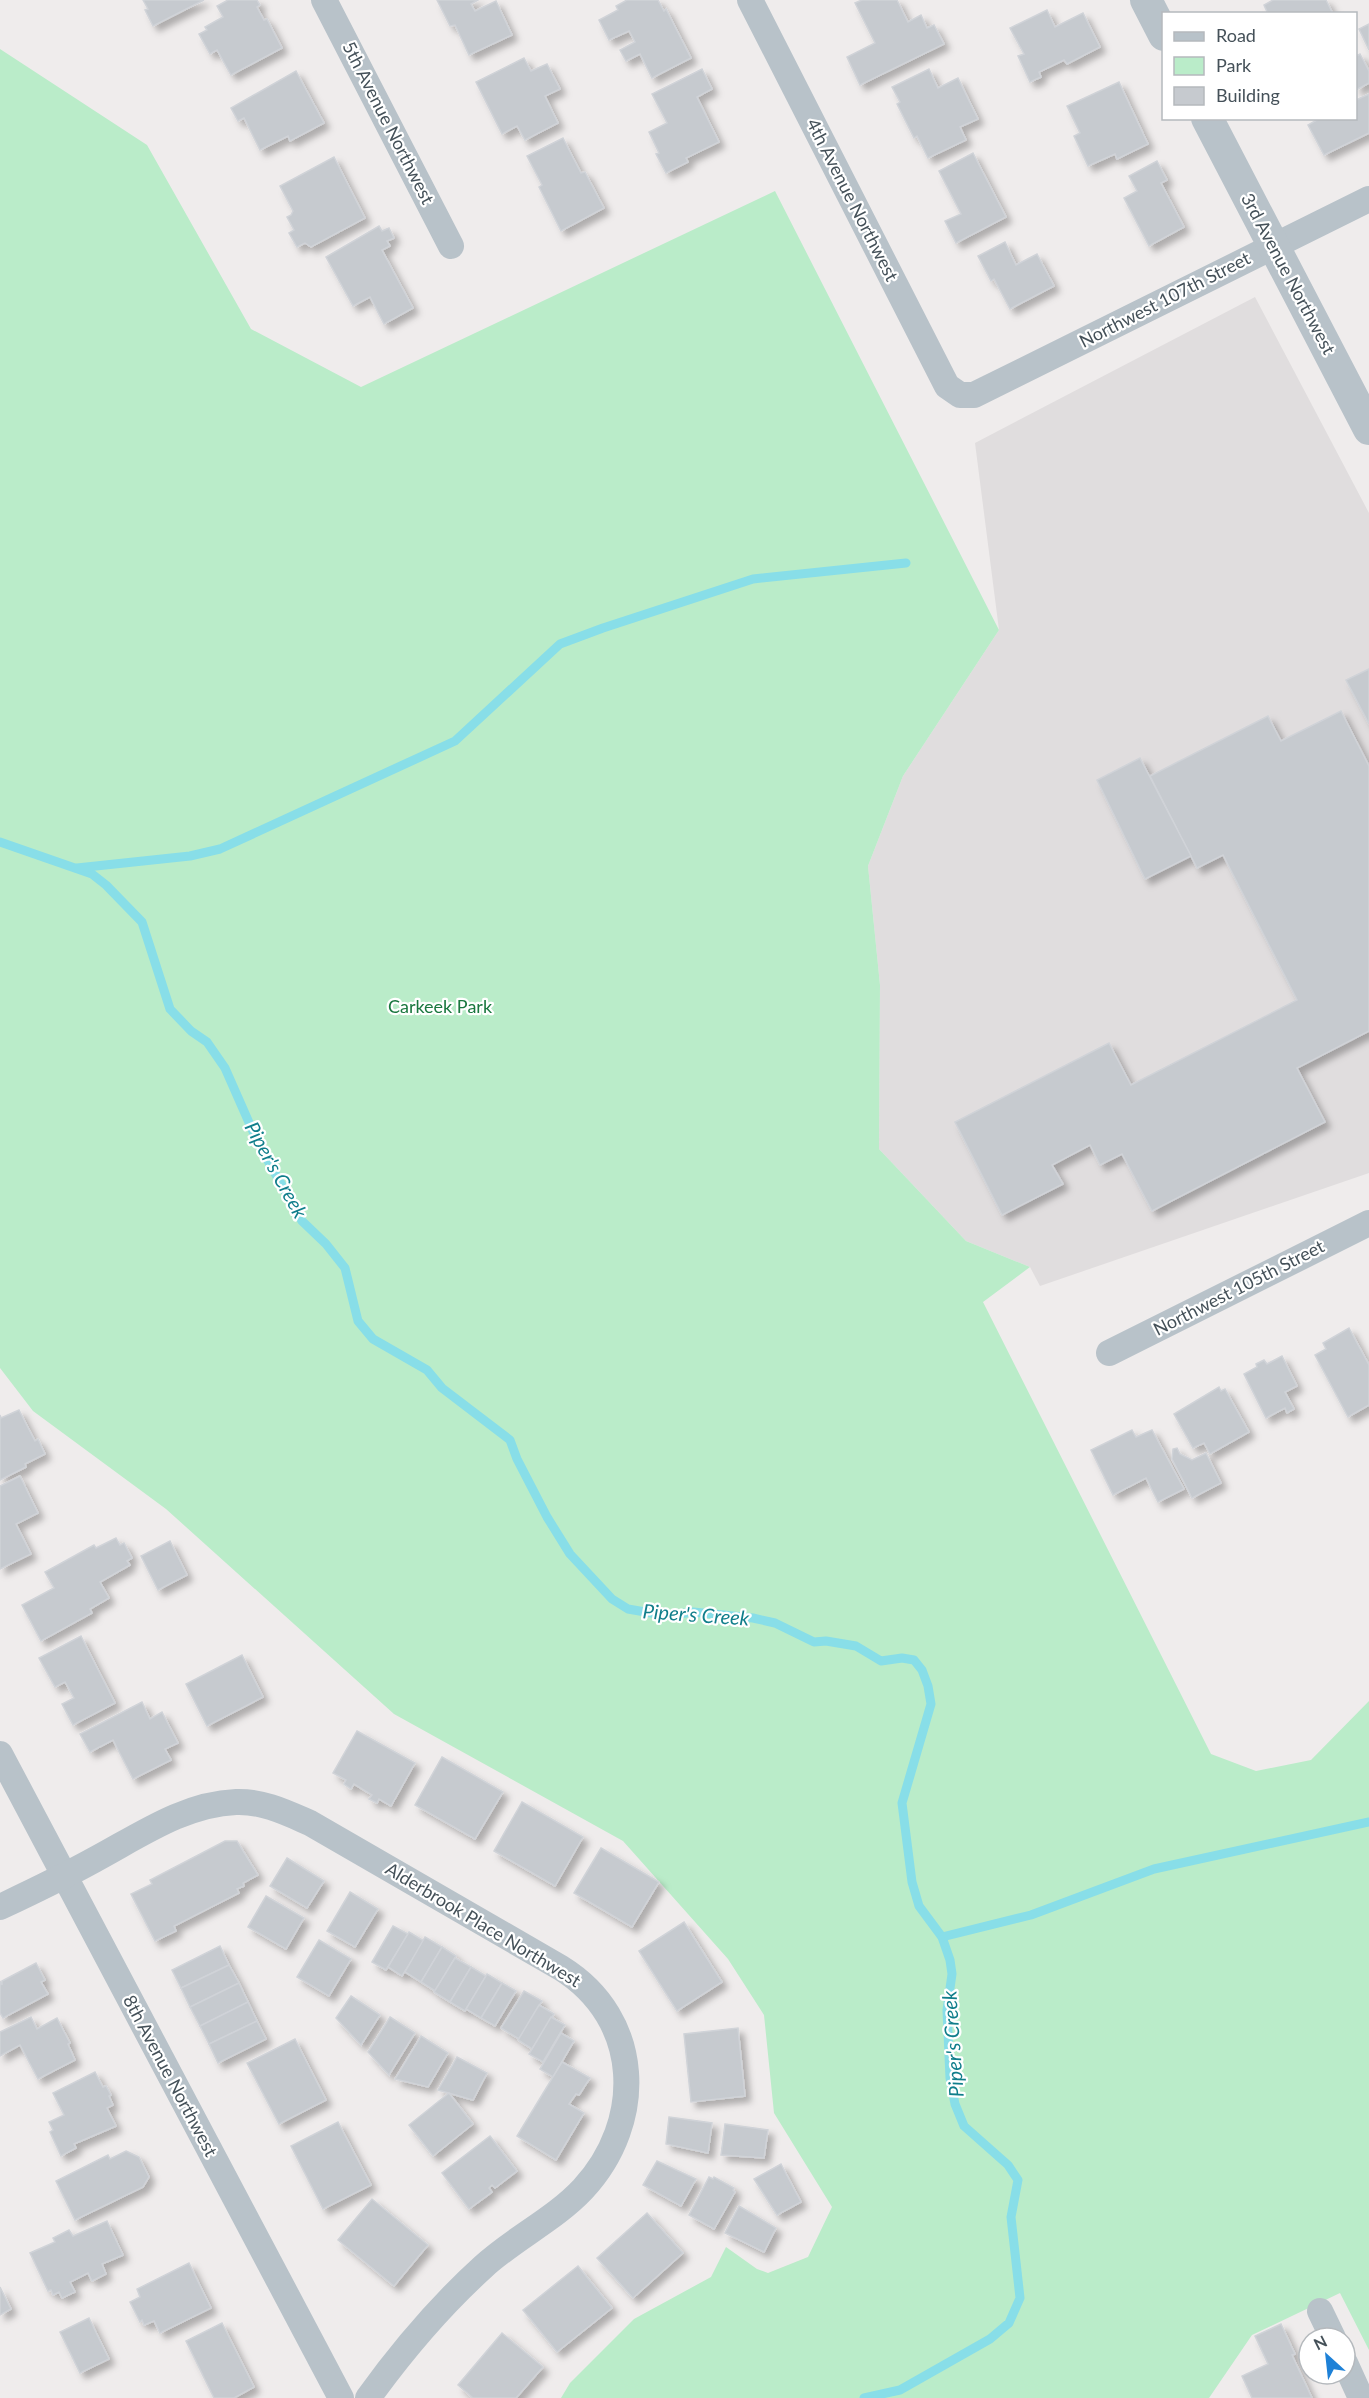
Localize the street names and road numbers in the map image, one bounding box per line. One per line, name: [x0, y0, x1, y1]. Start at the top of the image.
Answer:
street label: 5th Avenue Northwest: [338, 38, 440, 208]
street label: 4th Avenue Northwest: [802, 115, 904, 285]
street label: 3rd Avenue Northwest: [1237, 189, 1341, 358]
street label: Northwest 107th Street: [1075, 246, 1254, 352]
street label: Northwest 105th Street: [1149, 1234, 1328, 1340]
street label: Alderbrook Place Northwest: [382, 1857, 586, 1992]
street label: 8th Avenue Northwest: [119, 1991, 223, 2160]

